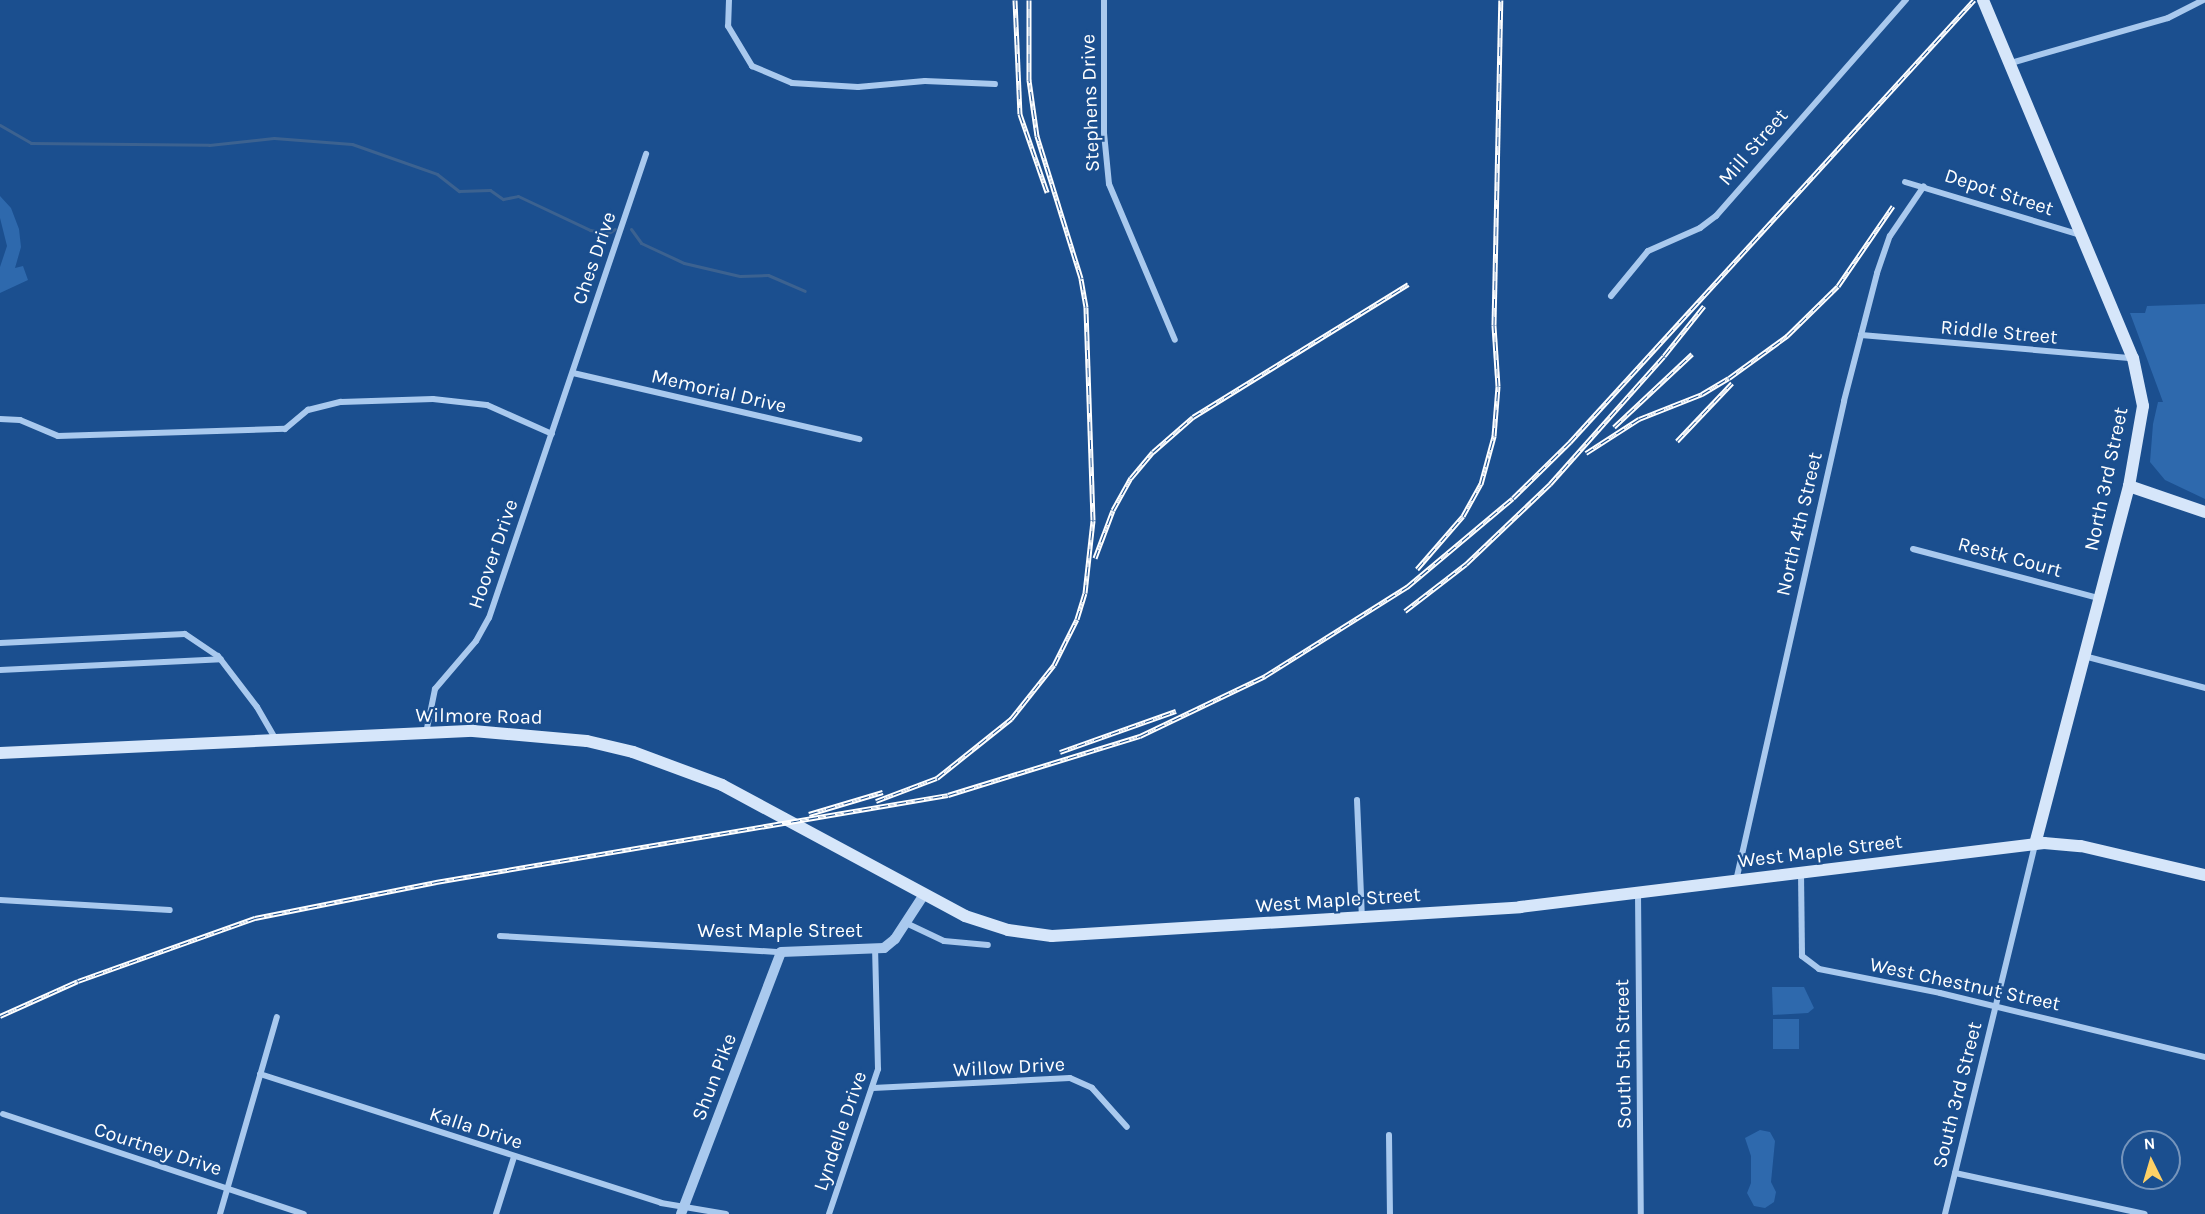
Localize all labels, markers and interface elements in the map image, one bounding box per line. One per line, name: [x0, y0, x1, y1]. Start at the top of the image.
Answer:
street label: Stephens Drive: [1076, 34, 1104, 172]
street label: Mill Street: [1713, 104, 1793, 190]
street label: Depot Street: [1941, 163, 2057, 221]
street label: Ches Drive: [567, 208, 621, 308]
street label: Riddle Street: [1939, 315, 2059, 349]
street label: Memorial Drive: [649, 364, 789, 418]
street label: North 3rd Street: [2079, 405, 2133, 553]
street label: North 4th Street: [1771, 450, 1827, 598]
street label: Hoover Drive: [463, 496, 523, 612]
street label: Restk Court: [1955, 532, 2065, 582]
street label: Wilmore Road: [415, 703, 543, 729]
street label: West Maple Street: [1736, 829, 1904, 873]
street label: West Maple Street: [1255, 882, 1421, 918]
street label: West Maple Street: [697, 918, 863, 942]
street label: West Chestnut Street: [1867, 952, 2063, 1016]
street label: South 5th Street: [1610, 979, 1636, 1129]
street label: South 3rd Street: [1927, 1019, 1987, 1171]
street label: Shun Pike: [686, 1030, 742, 1124]
street label: Willow Drive: [952, 1052, 1066, 1082]
street label: Lyndelle Drive: [808, 1068, 872, 1194]
street label: Kalla Drive: [426, 1102, 526, 1154]
street label: Courtney Drive: [91, 1117, 225, 1181]
north arrow: [2121, 1130, 2181, 1190]
text: N: [2143, 1134, 2156, 1154]

